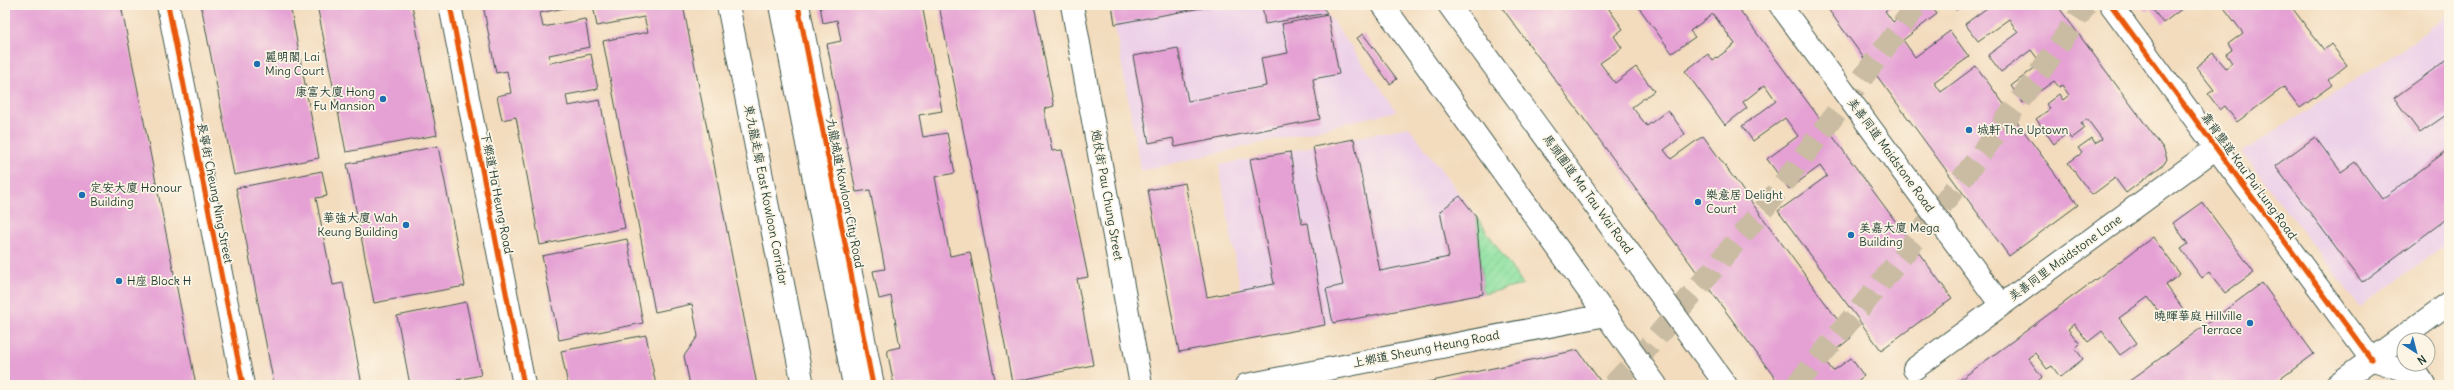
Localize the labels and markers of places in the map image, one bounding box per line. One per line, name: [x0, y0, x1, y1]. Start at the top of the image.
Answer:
place label: 麗明閣 Lai Ming Court: [265, 49, 324, 78]
marker: 麗明閣 Lai Ming Court: [252, 59, 262, 69]
place label: 康富大廈 Hong Fu Mansion: [295, 84, 375, 113]
marker: 康富大廈 Hong Fu Mansion: [378, 94, 388, 104]
place label: 城軒 The Uptown: [1977, 122, 2068, 137]
marker: 城軒 The Uptown: [1964, 125, 1974, 135]
place label: 定安大廈 Honour Building: [90, 180, 182, 209]
place label: 樂意居 Delight Court: [1706, 187, 1783, 216]
marker: 定安大廈 Honour Building: [77, 190, 87, 200]
marker: 樂意居 Delight Court: [1693, 197, 1703, 207]
place label: 華強大廈 Wah Keung Building: [317, 210, 398, 239]
marker: 華強大廈 Wah Keung Building: [401, 220, 411, 230]
place label: 美嘉大廈 Mega Building: [1859, 220, 1940, 249]
marker: 美嘉大廈 Mega Building: [1846, 230, 1856, 240]
place label: H座 Block H: [127, 273, 192, 288]
marker: H座 Block H: [114, 276, 124, 286]
place label: 曉暉華庭 Hillville Terrace: [2154, 308, 2242, 337]
marker: 曉暉華庭 Hillville Terrace: [2245, 318, 2255, 328]

